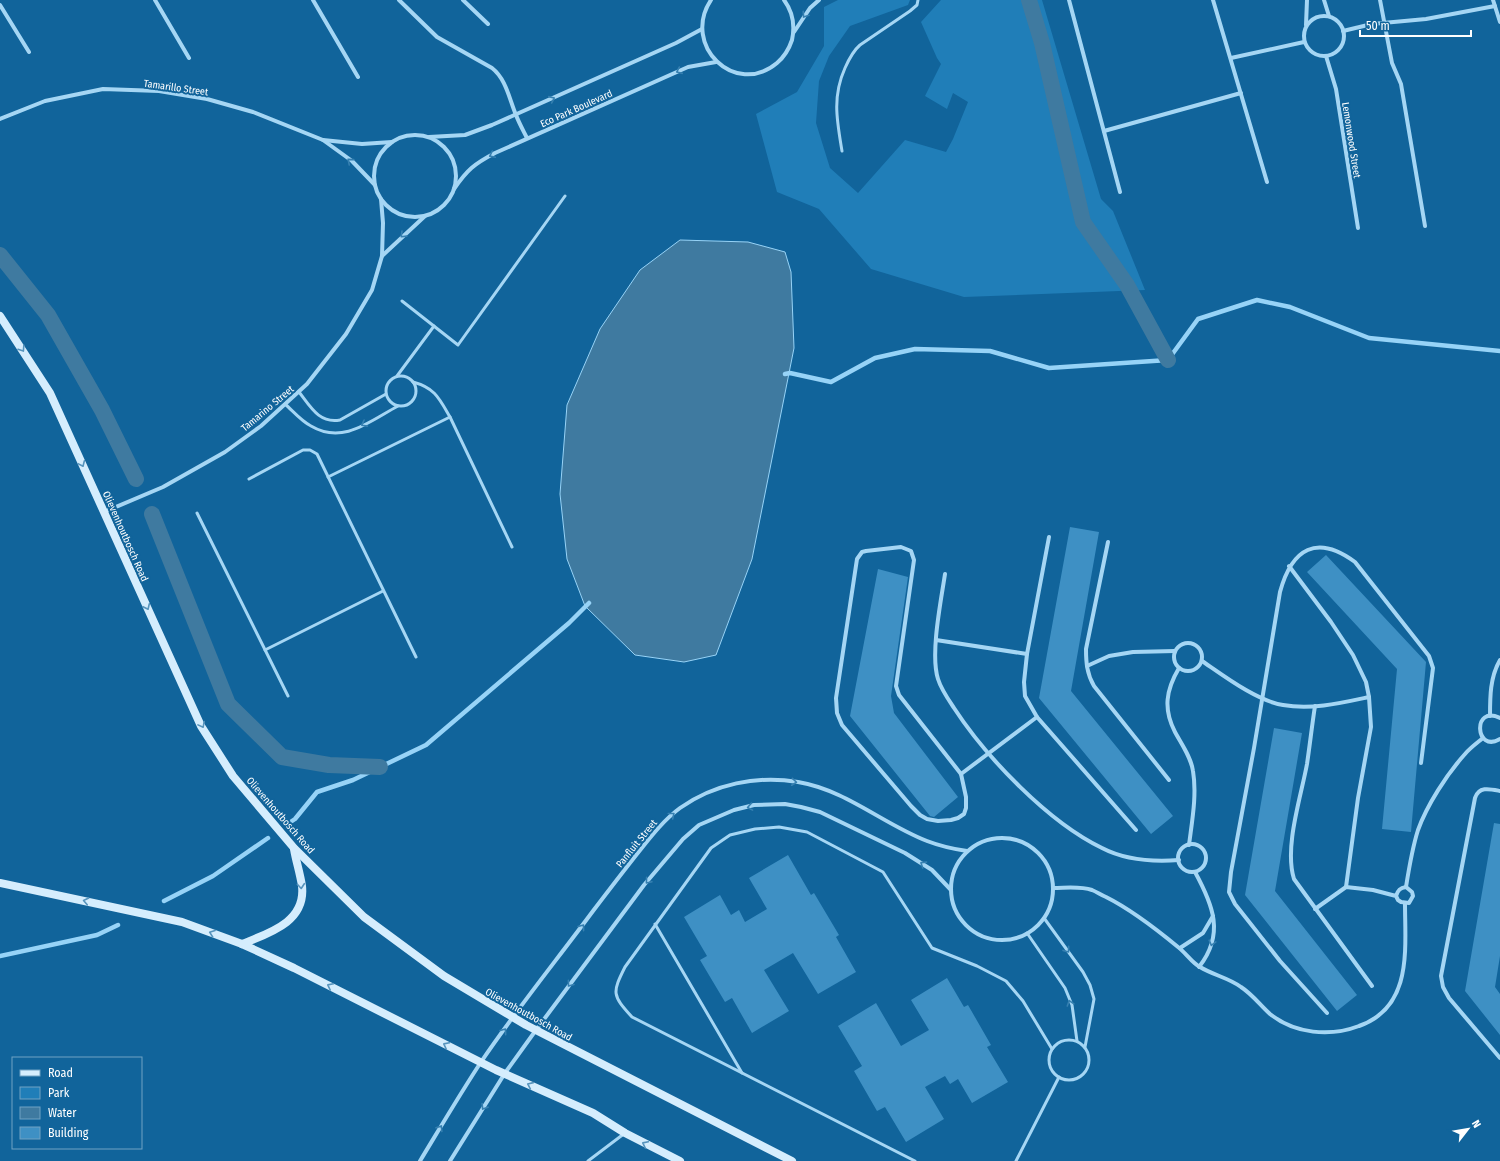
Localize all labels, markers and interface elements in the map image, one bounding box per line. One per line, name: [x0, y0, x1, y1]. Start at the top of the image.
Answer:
one-way arrow: [803, 10, 810, 17]
scale bar: [1360, 12, 1471, 38]
text: 50 m: [1366, 19, 1390, 33]
one-way arrow: [675, 66, 683, 74]
street label: Tamarillo Street: [143, 78, 210, 99]
street label: Eco Park Boulevard: [539, 88, 614, 130]
one-way arrow: [547, 96, 555, 104]
street label: Lemonwood Street: [1339, 101, 1363, 180]
one-way arrow: [488, 150, 496, 158]
one-way arrow: [348, 158, 355, 165]
one-way arrow: [400, 230, 408, 238]
one-way arrow: [17, 344, 24, 351]
street label: Tamarino Street: [239, 383, 297, 434]
one-way arrow: [361, 420, 368, 427]
one-way arrow: [77, 459, 85, 467]
street label: Olievenhoutbosch Road: [100, 489, 150, 583]
one-way arrow: [142, 603, 150, 611]
one-way arrow: [197, 721, 204, 729]
street label: Olievenhoutbosch Road: [244, 775, 317, 856]
one-way arrow: [790, 777, 797, 786]
one-way arrow: [747, 802, 753, 810]
one-way arrow: [668, 813, 675, 820]
street label: Panfluit Street: [614, 817, 660, 870]
one-way arrow: [920, 861, 927, 868]
one-way arrow: [646, 876, 653, 883]
one-way arrow: [296, 883, 305, 889]
one-way arrow: [83, 898, 89, 906]
one-way arrow: [577, 924, 584, 931]
one-way arrow: [208, 929, 215, 937]
one-way arrow: [1208, 939, 1217, 946]
one-way arrow: [1062, 946, 1070, 953]
one-way arrow: [568, 980, 575, 987]
one-way arrow: [327, 983, 334, 991]
street label: Olievenhoutbosch Road: [483, 986, 574, 1044]
one-way arrow: [1067, 999, 1075, 1006]
one-way arrow: [499, 1028, 506, 1035]
one-way arrow: [443, 1042, 450, 1050]
legend: [12, 1057, 142, 1149]
text: Road: [48, 1066, 73, 1080]
one-way arrow: [526, 1082, 534, 1090]
text: Park: [48, 1086, 70, 1100]
one-way arrow: [481, 1103, 489, 1110]
text: Water: [48, 1106, 77, 1120]
north arrow: [1448, 1109, 1488, 1149]
text: N: [1469, 1118, 1483, 1130]
one-way arrow: [436, 1125, 443, 1132]
text: Building: [48, 1126, 89, 1140]
one-way arrow: [642, 1141, 650, 1149]

